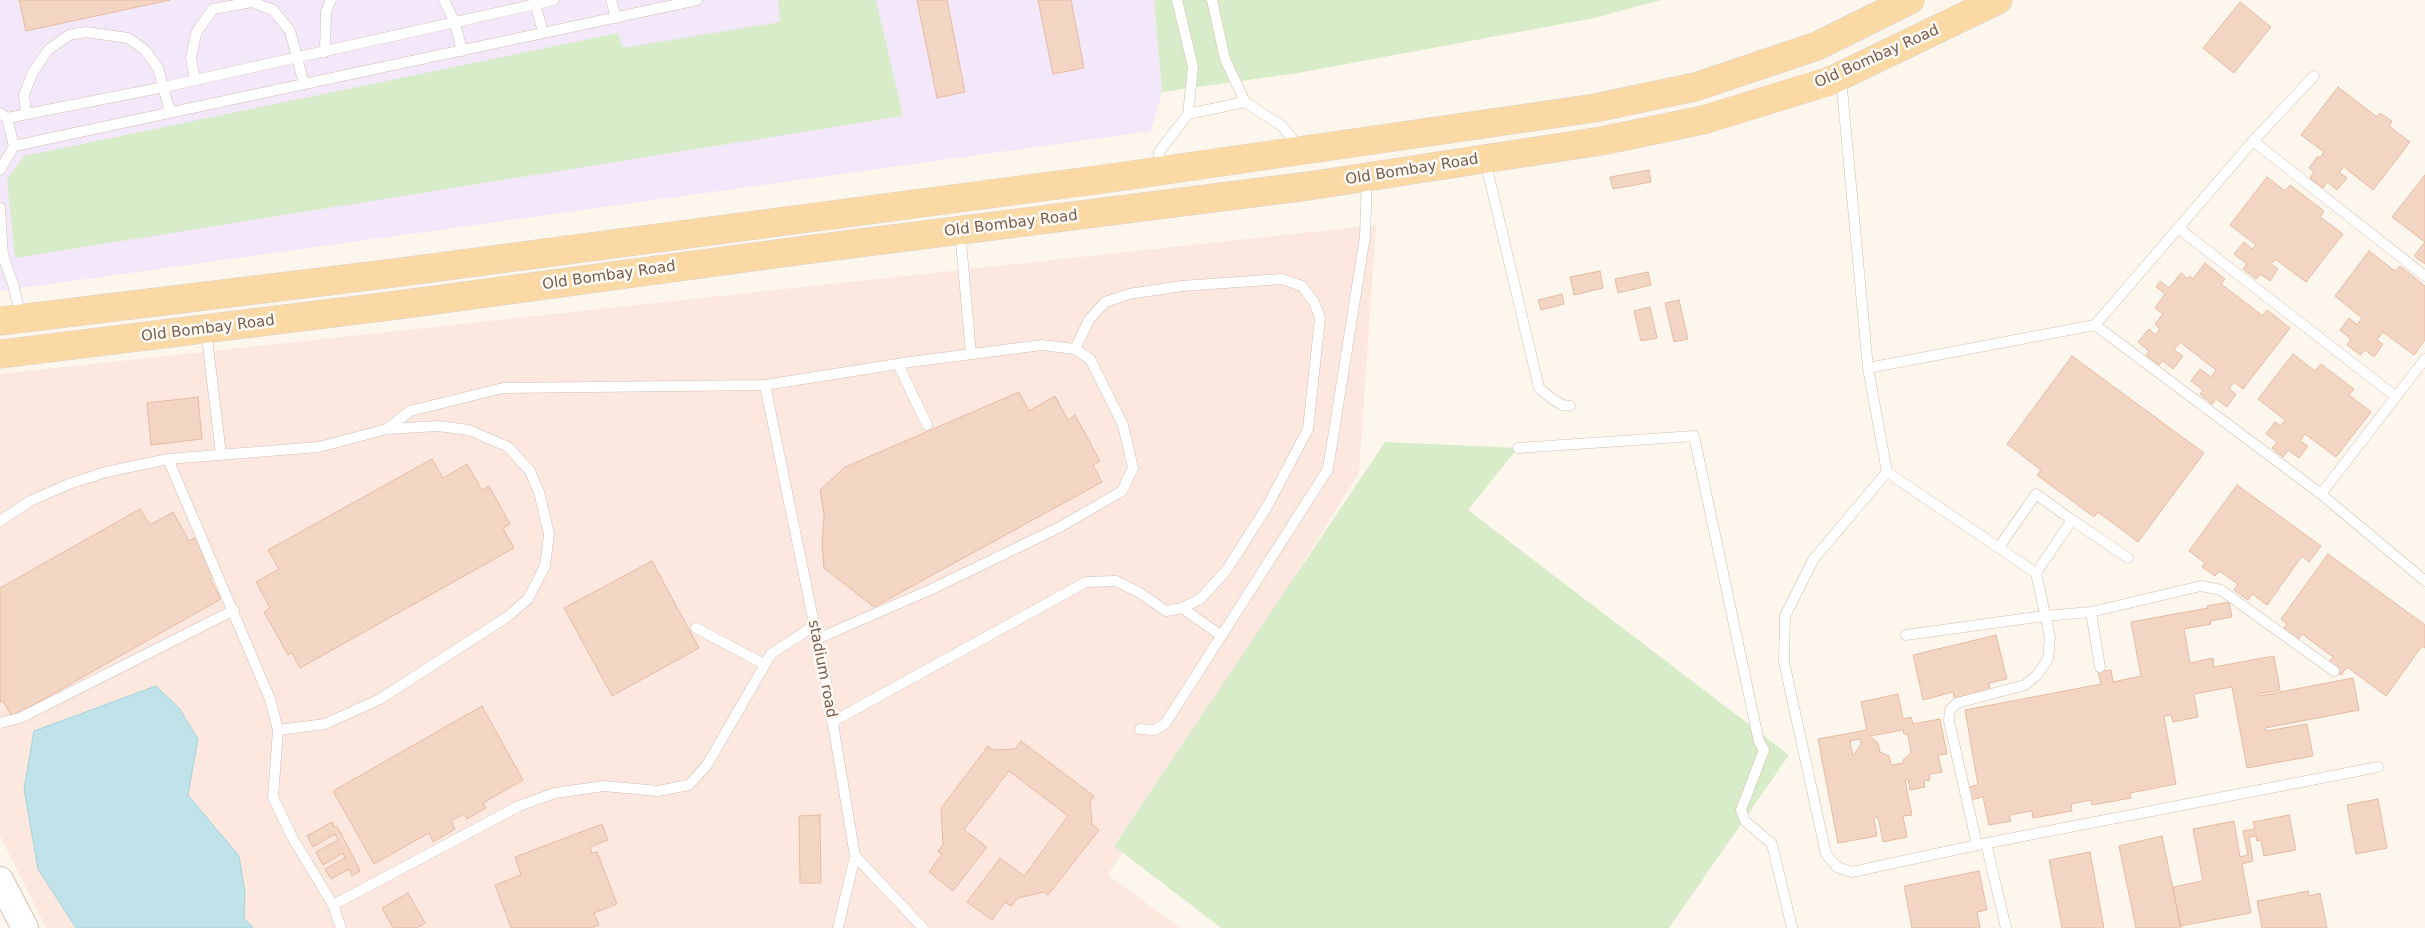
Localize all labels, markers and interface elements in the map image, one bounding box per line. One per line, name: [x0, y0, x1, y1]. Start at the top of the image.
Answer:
street label: Old Bombay Road: [1812, 21, 1942, 93]
street label: Old Bombay Road: [1344, 151, 1480, 189]
street label: Old Bombay Road: [943, 207, 1079, 241]
street label: Old Bombay Road: [541, 258, 677, 294]
street label: Old Bombay Road: [140, 312, 276, 346]
street label: stadium road: [804, 619, 840, 719]

